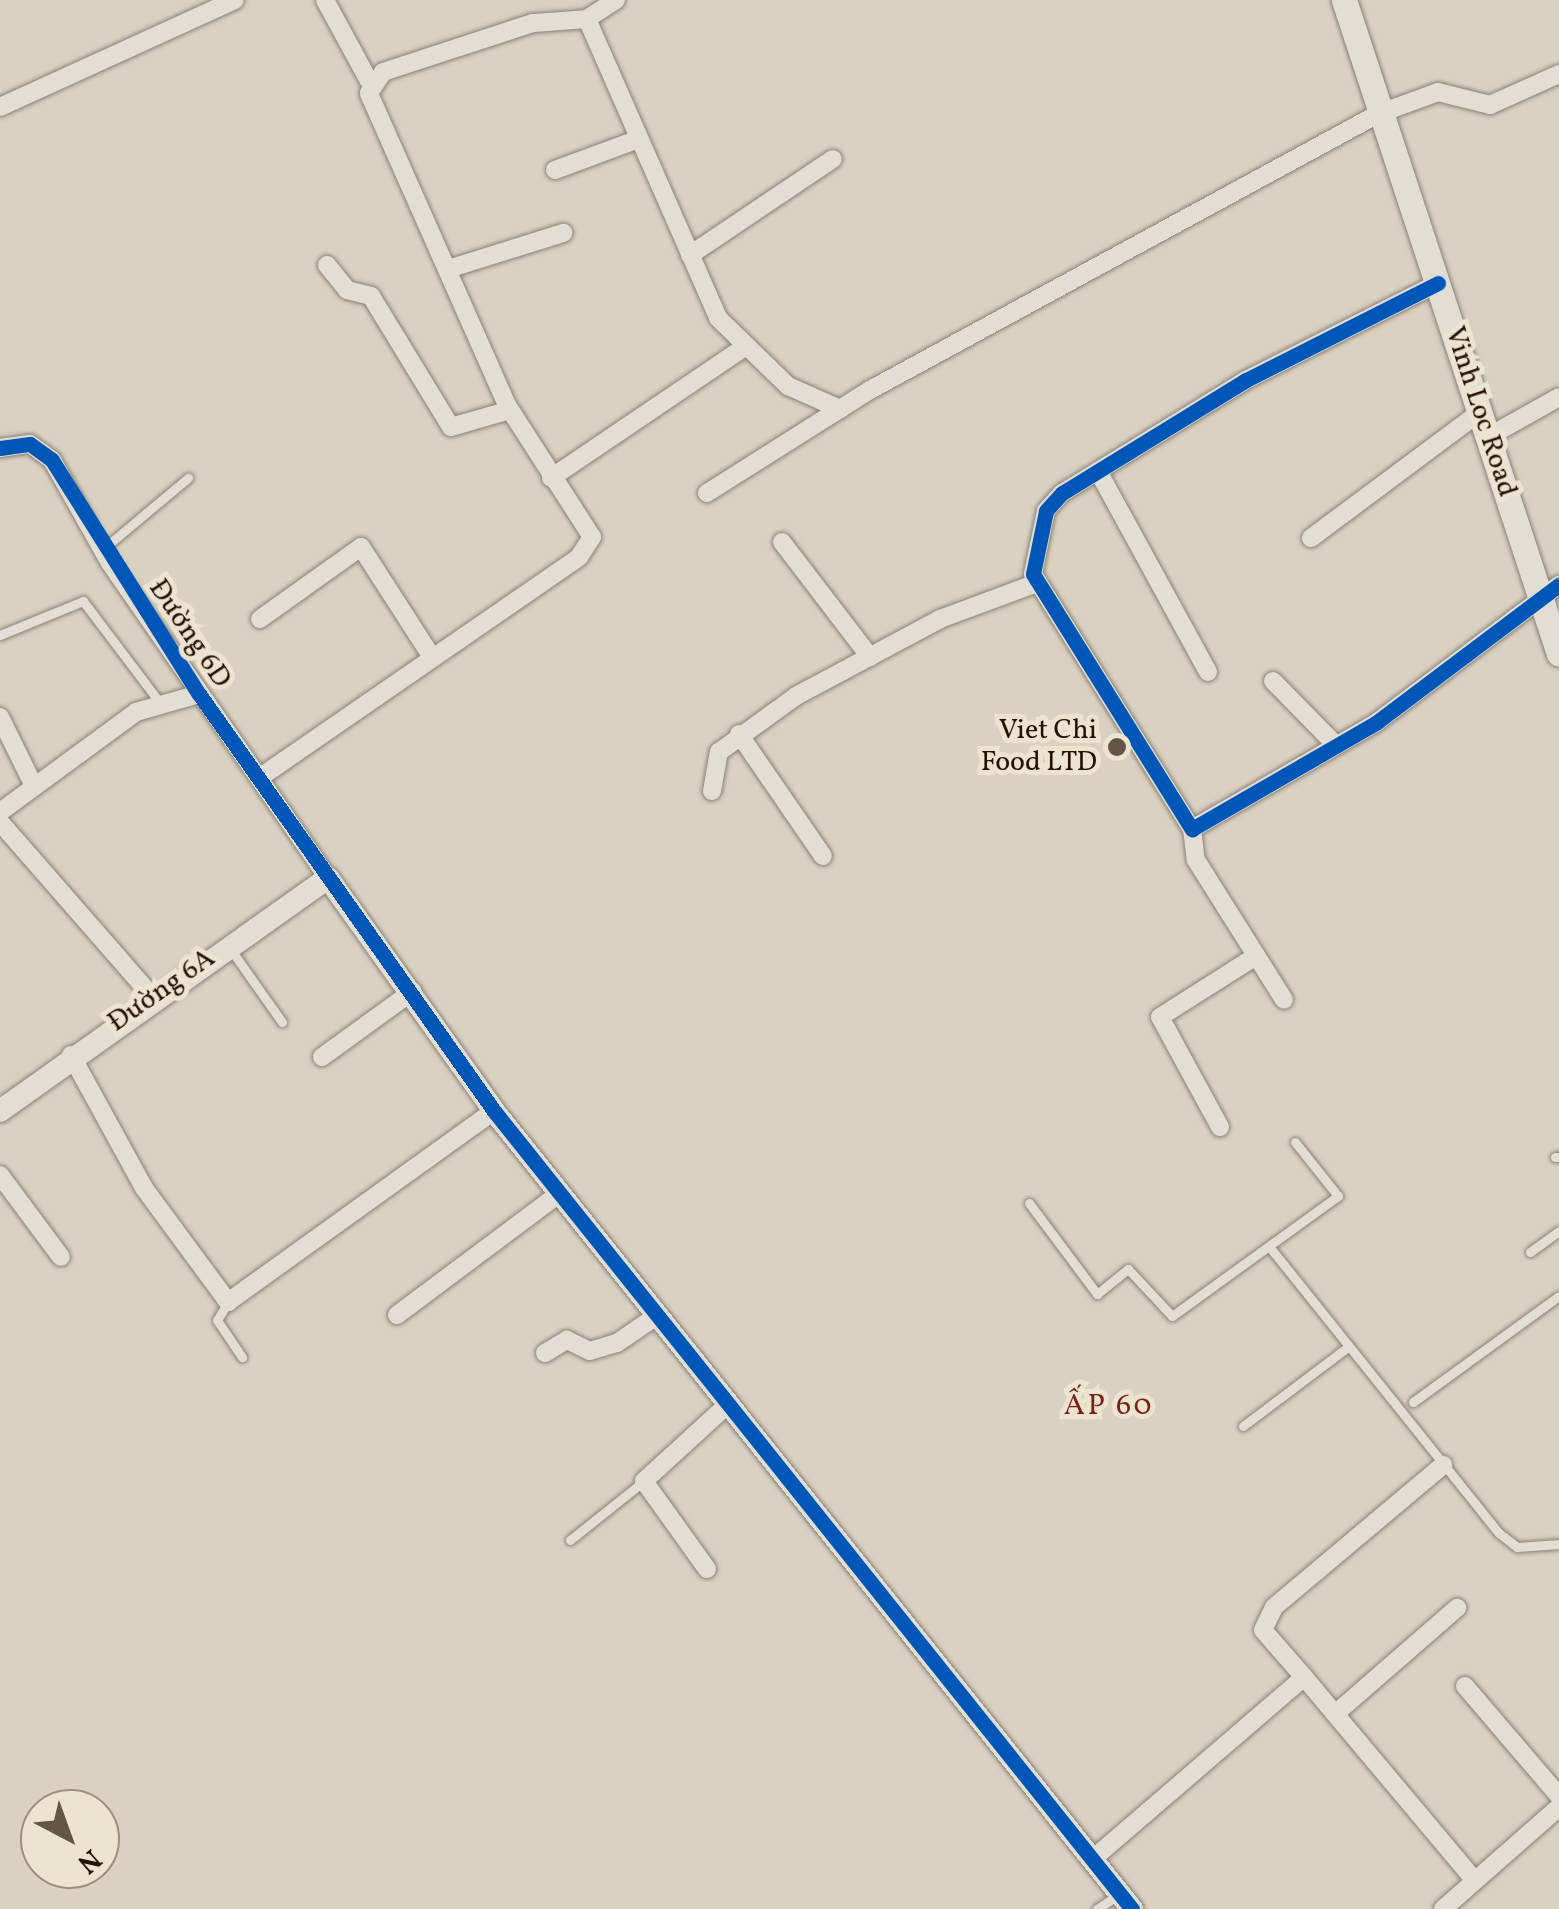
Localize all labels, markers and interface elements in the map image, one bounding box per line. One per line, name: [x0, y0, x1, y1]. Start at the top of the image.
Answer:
street label: Vinh Loc Road: [1437, 323, 1523, 501]
street label: Đường 6D: [140, 573, 238, 695]
place label: Viet Chi Food LTD: [981, 714, 1097, 780]
marker: Viet Chi Food LTD: [1106, 736, 1128, 758]
street label: Đường 6A: [102, 942, 222, 1040]
district label: ẤP 60: [1064, 1388, 1154, 1424]
north arrow: [20, 1789, 120, 1889]
text: N: [68, 1839, 109, 1882]

